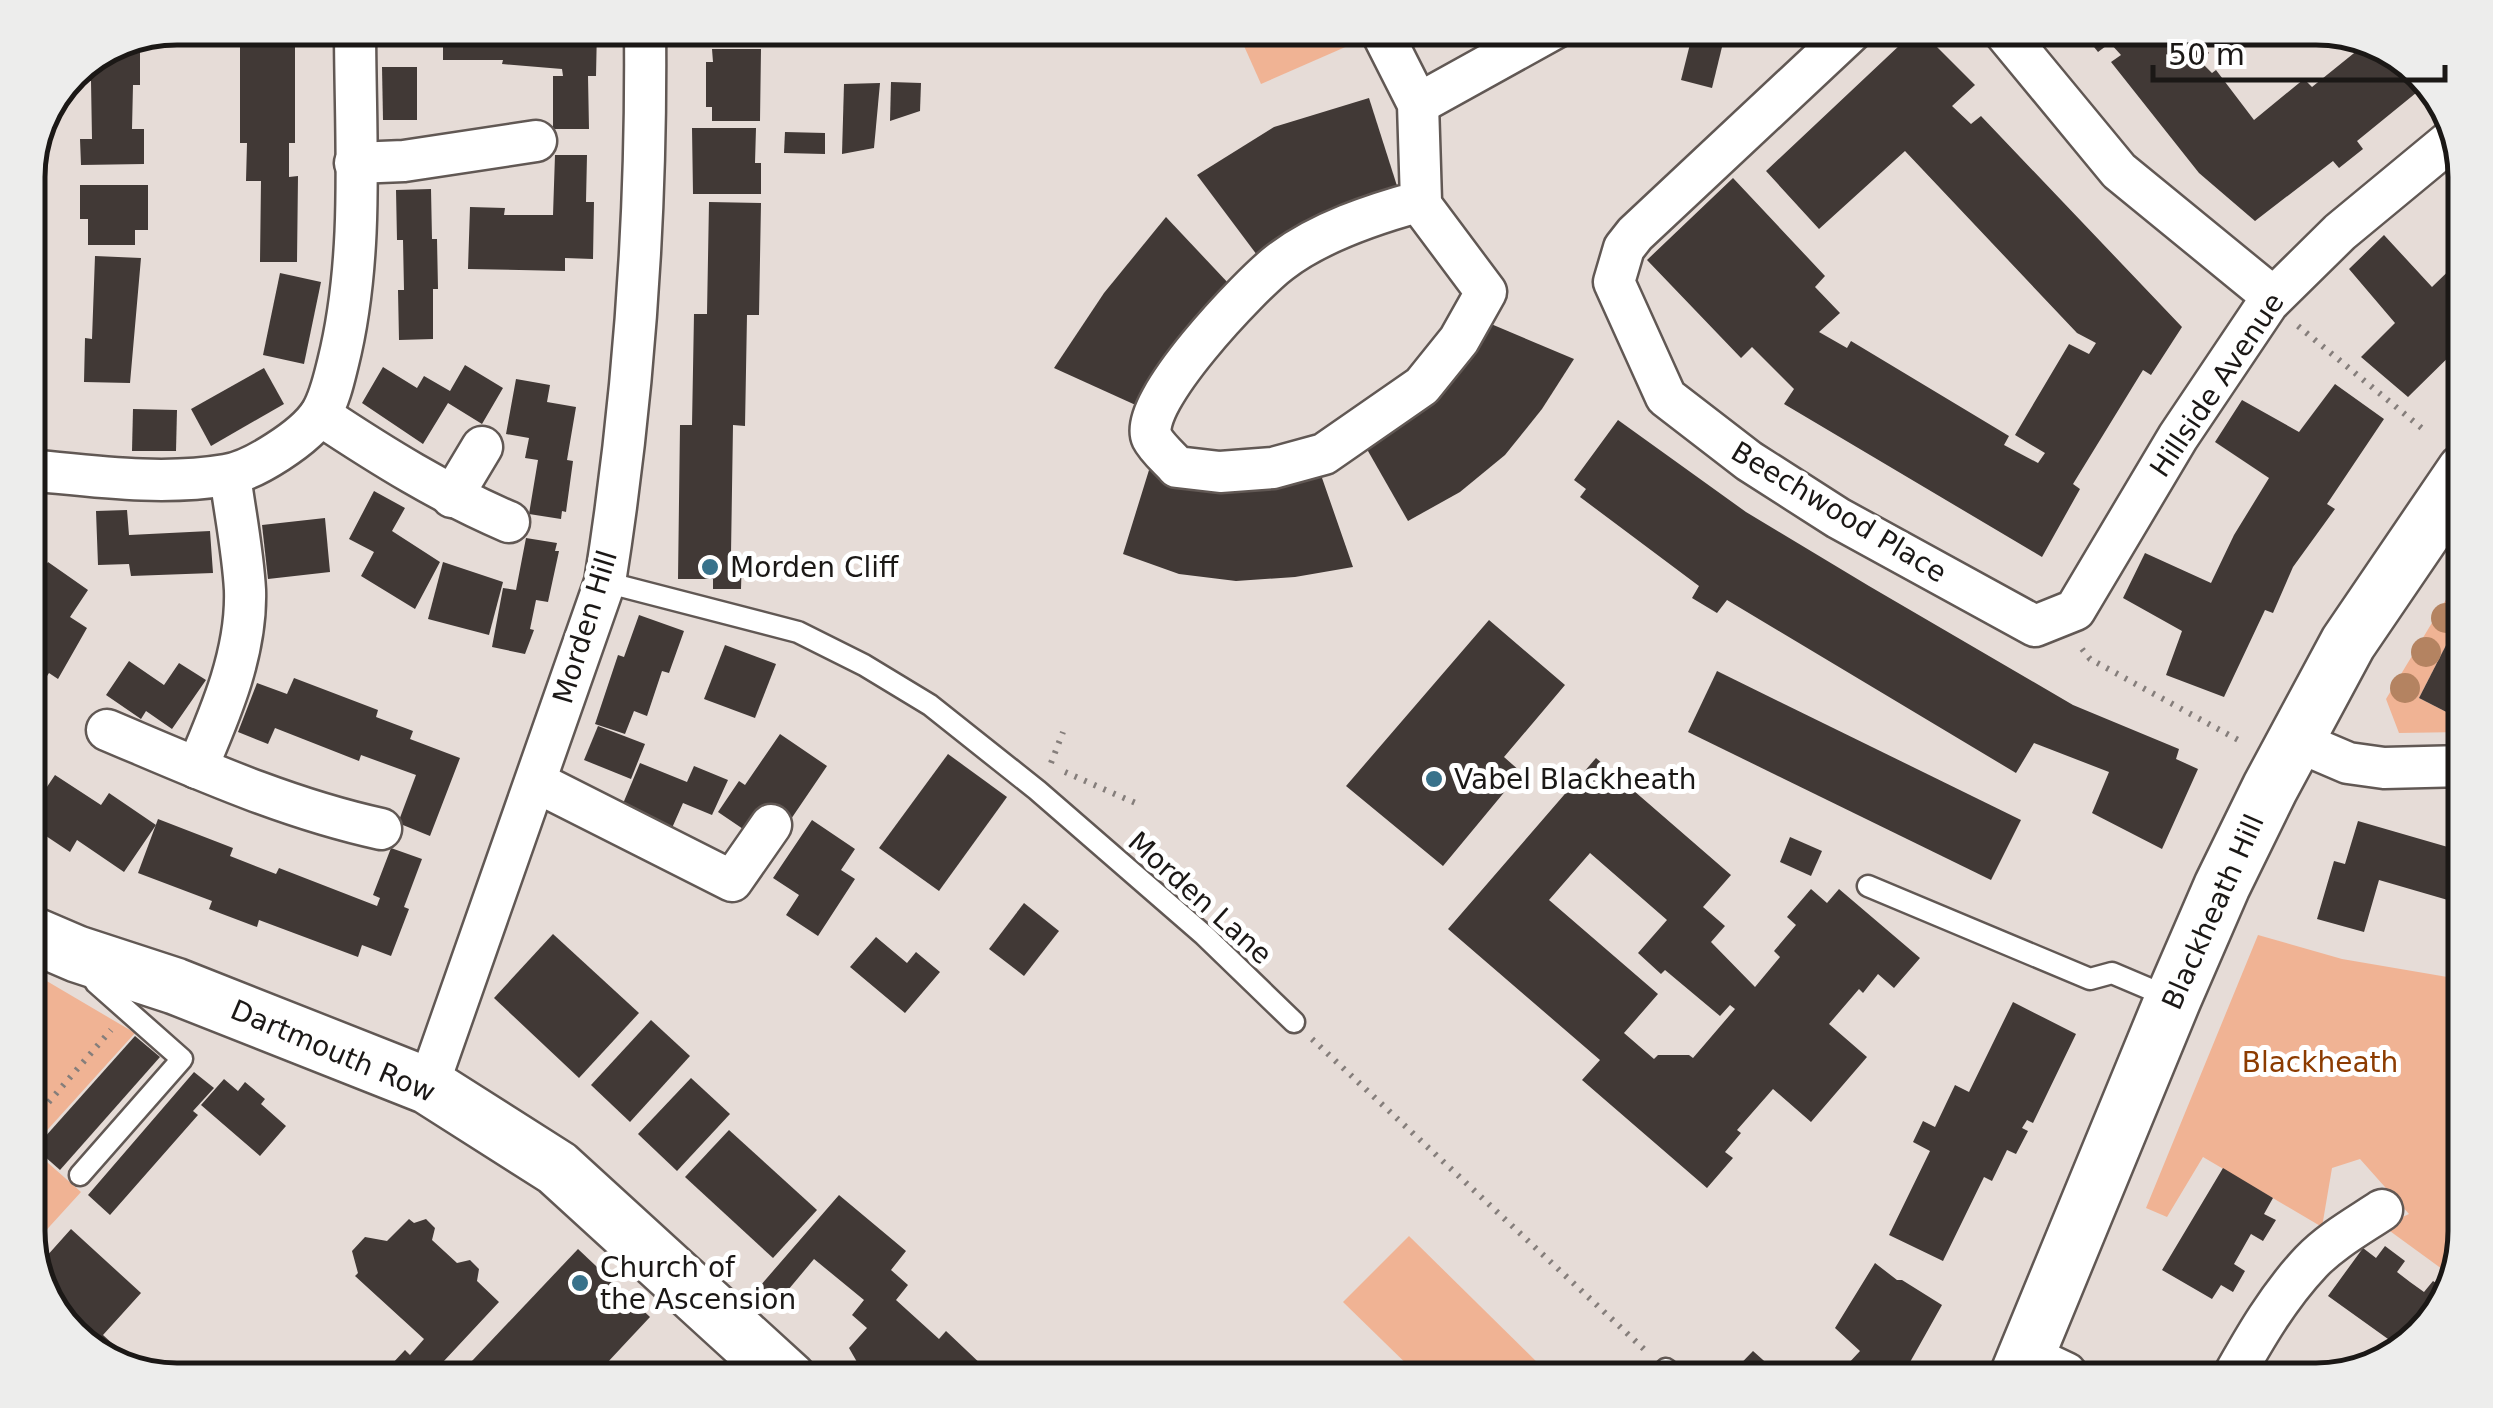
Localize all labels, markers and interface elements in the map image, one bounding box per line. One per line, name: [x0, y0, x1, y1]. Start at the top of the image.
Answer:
scale bar: [2153, 20, 2446, 82]
text: 50 m: [2168, 37, 2245, 72]
street label: Hillside Avenue: [2143, 287, 2291, 483]
street label: Beechwood Place: [1725, 435, 1953, 589]
street label: Morden Hill: [546, 546, 624, 708]
place label: Morden Cliff: [730, 551, 899, 584]
marker: Morden Cliff: [699, 556, 721, 578]
place label: Vabel Blackheath: [1454, 763, 1696, 796]
marker: Vabel Blackheath: [1423, 768, 1445, 790]
street label: Blackheath Hill: [2155, 809, 2271, 1015]
street label: Morden Lane: [1121, 825, 1279, 971]
street label: Dartmouth Row: [226, 993, 440, 1109]
park label: Blackheath: [2242, 1046, 2398, 1079]
place label: Church of the Ascension: [600, 1251, 796, 1316]
marker: Church of the Ascension: [569, 1272, 591, 1294]

